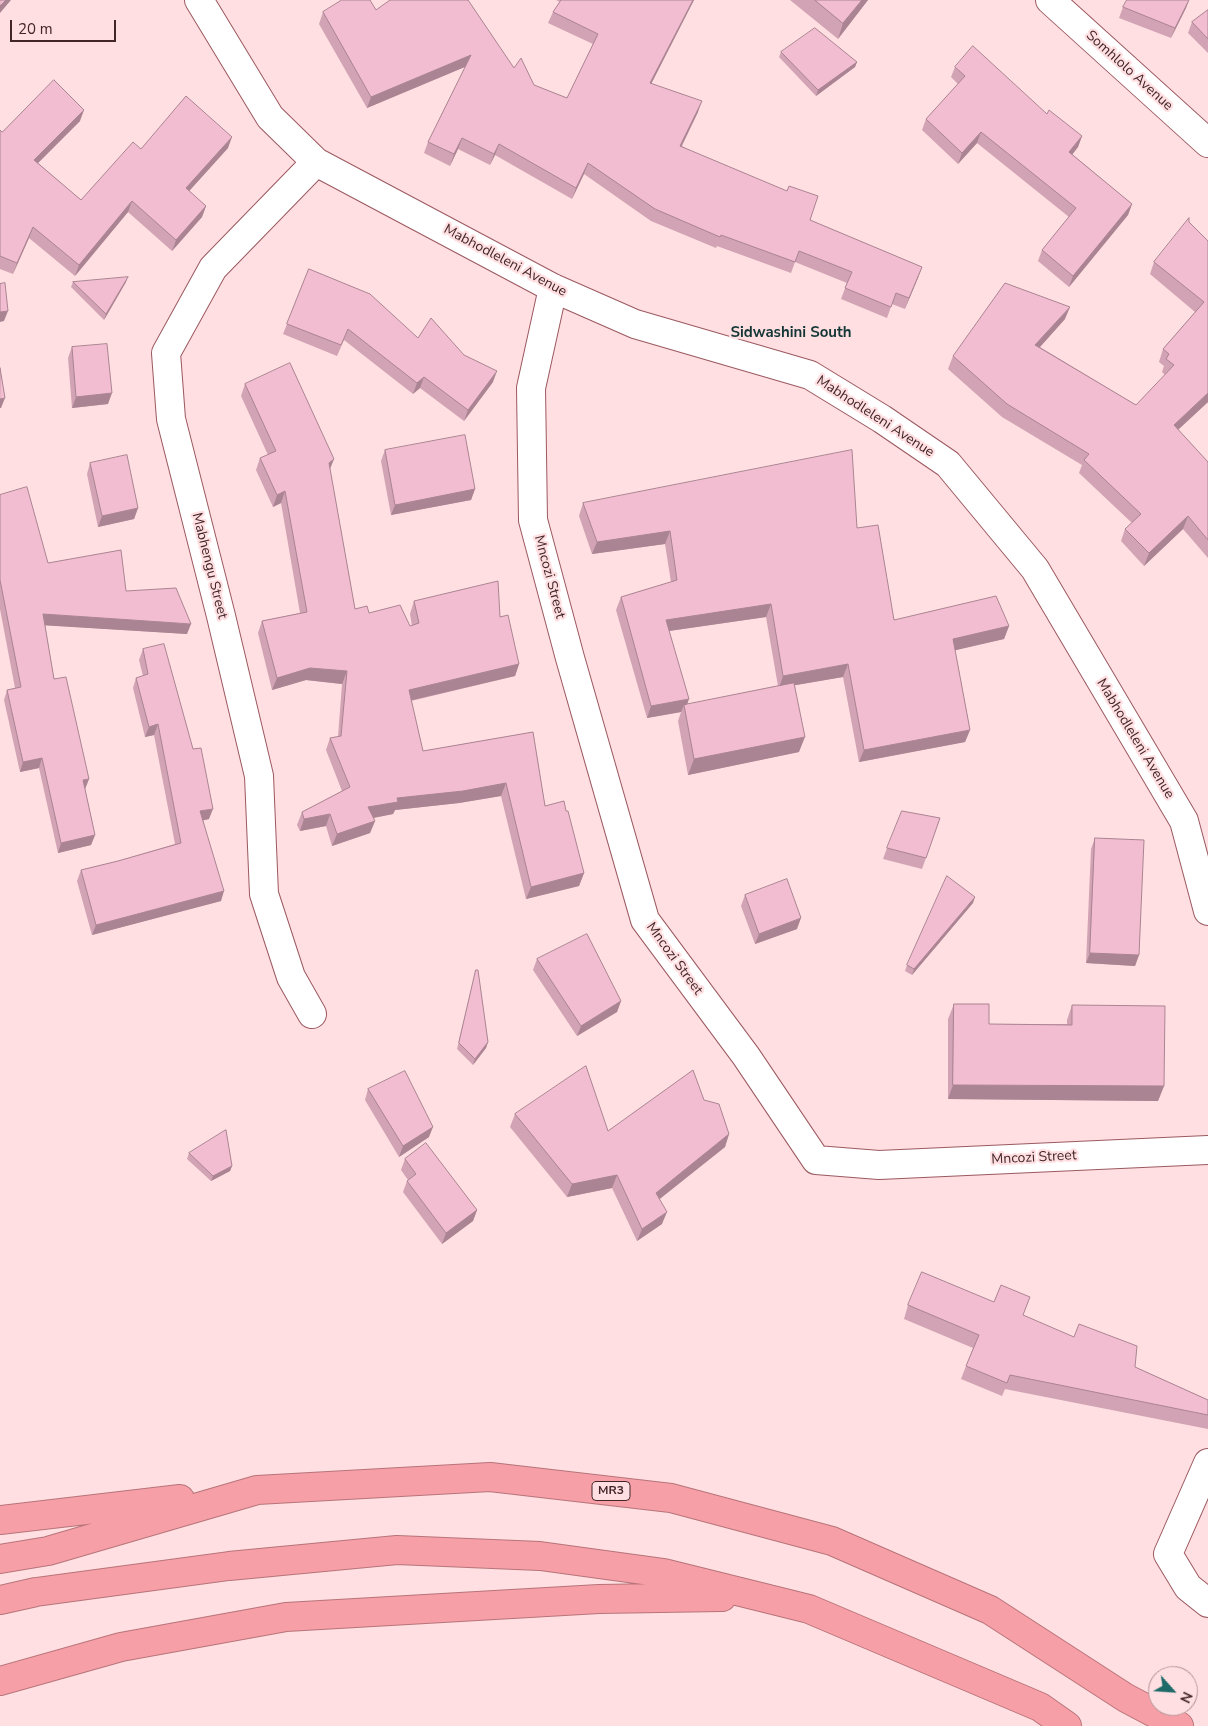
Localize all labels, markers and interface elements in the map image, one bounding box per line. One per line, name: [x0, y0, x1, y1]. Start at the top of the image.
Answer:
scale bar: [12, 10, 119, 42]
text: 20 m: [18, 19, 53, 39]
street label: Somhlolo Avenue: [1082, 28, 1176, 114]
street label: Mabhodleleni Avenue: [441, 221, 569, 301]
district label: Sidwashini South: [730, 324, 852, 342]
street label: Mabhodleleni Avenue: [813, 373, 937, 461]
street label: Mabhengu Street: [188, 511, 230, 621]
street label: Mncozi Street: [530, 534, 568, 620]
street label: Mabhodleleni Avenue: [1093, 676, 1177, 802]
street label: Mncozi Street: [642, 919, 706, 999]
street label: Mncozi Street: [991, 1147, 1077, 1169]
road number: MR3: [592, 1482, 630, 1500]
north arrow: [1148, 1666, 1198, 1716]
text: N: [1175, 1688, 1197, 1706]

